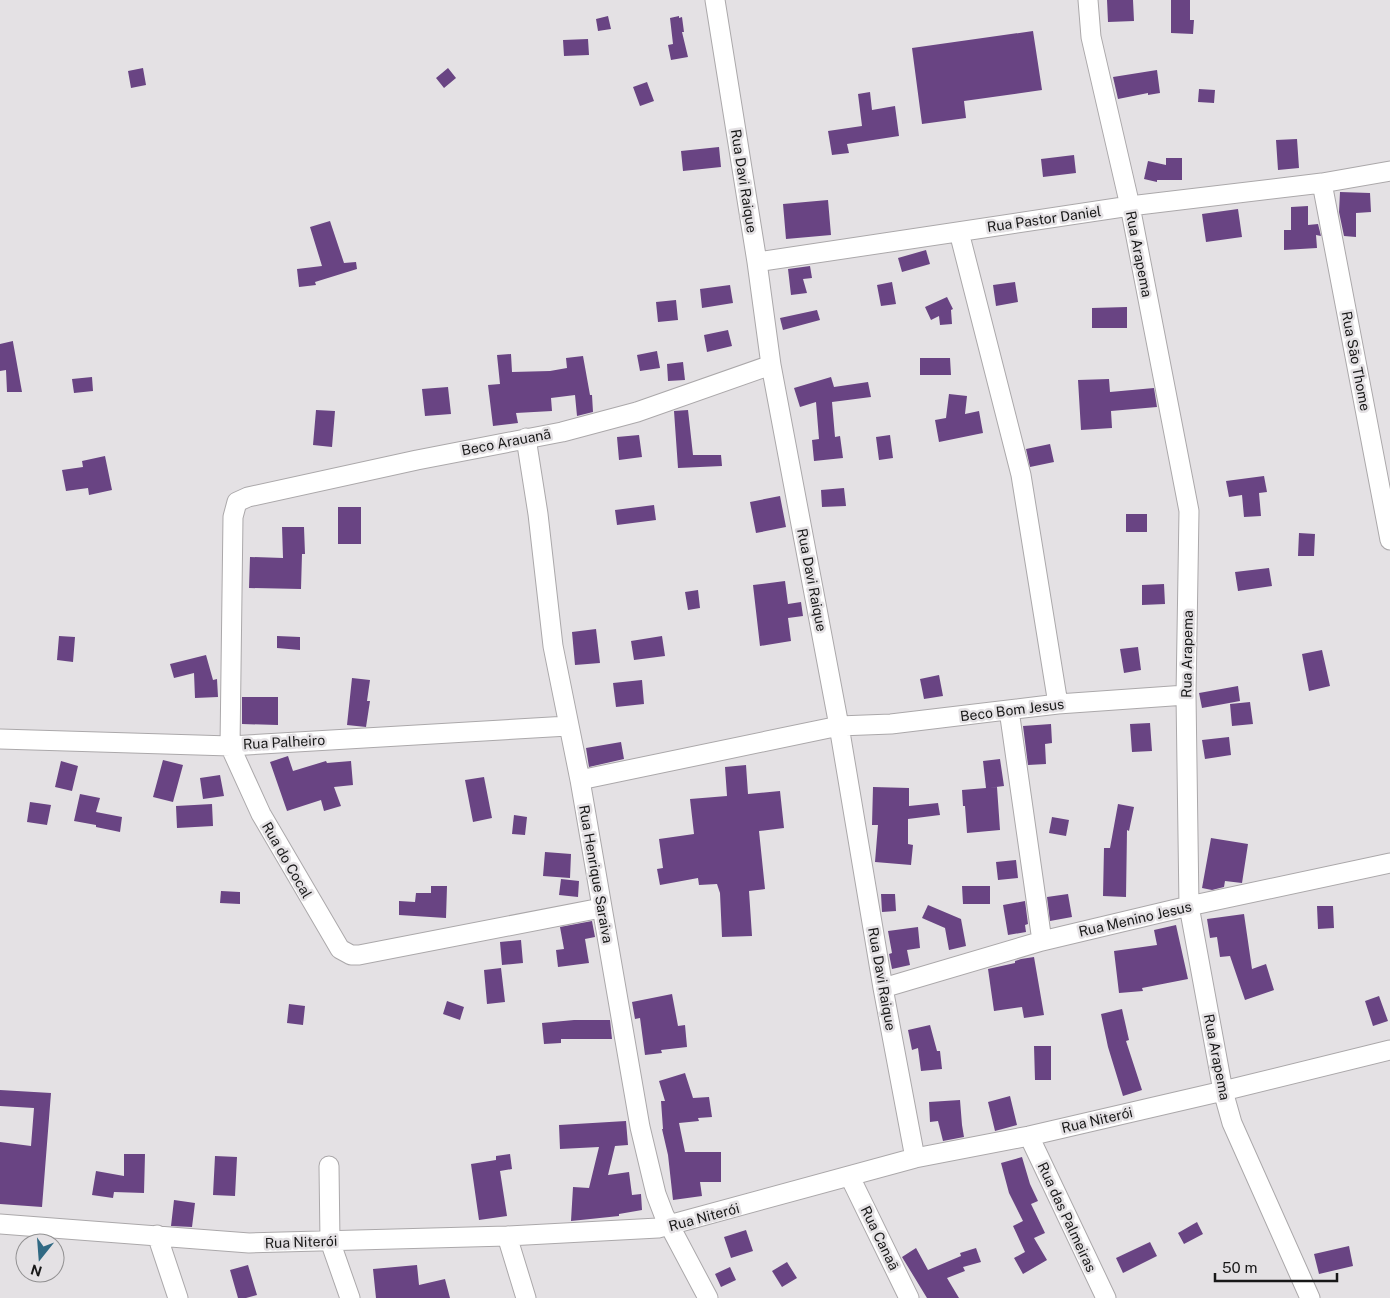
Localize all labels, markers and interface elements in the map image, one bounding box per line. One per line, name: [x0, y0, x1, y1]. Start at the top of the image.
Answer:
street label: Rua Davi Raique: [728, 128, 760, 234]
street label: Rua Pastor Daniel: [986, 203, 1102, 235]
street label: Rua Arapema: [1123, 209, 1155, 299]
street label: Rua São Thome: [1338, 310, 1374, 412]
street label: Beco Arauanã: [460, 425, 552, 459]
street label: Rua Davi Raique: [794, 527, 830, 633]
street label: Rua Arapema: [1178, 610, 1196, 698]
street label: Beco Bom Jesus: [959, 696, 1065, 724]
street label: Rua Palheiro: [243, 732, 326, 752]
street label: Rua Henrique Saraiva: [576, 804, 616, 944]
street label: Rua do Cocal: [259, 819, 315, 901]
street label: Rua Menino Jesus: [1077, 898, 1193, 940]
street label: Rua Davi Raique: [865, 926, 899, 1032]
street label: Rua Arapema: [1201, 1012, 1233, 1102]
street label: Rua Niterói: [1060, 1104, 1134, 1136]
street label: Rua das Palmeiras: [1035, 1160, 1099, 1274]
street label: Rua Niterói: [667, 1200, 741, 1234]
street label: Rua Canaã: [858, 1203, 902, 1273]
north arrow: [15, 1233, 65, 1283]
street label: Rua Niterói: [264, 1233, 338, 1251]
scale bar: [1215, 1250, 1338, 1282]
text: 50 m: [1222, 1259, 1257, 1276]
text: N: [29, 1261, 44, 1280]

